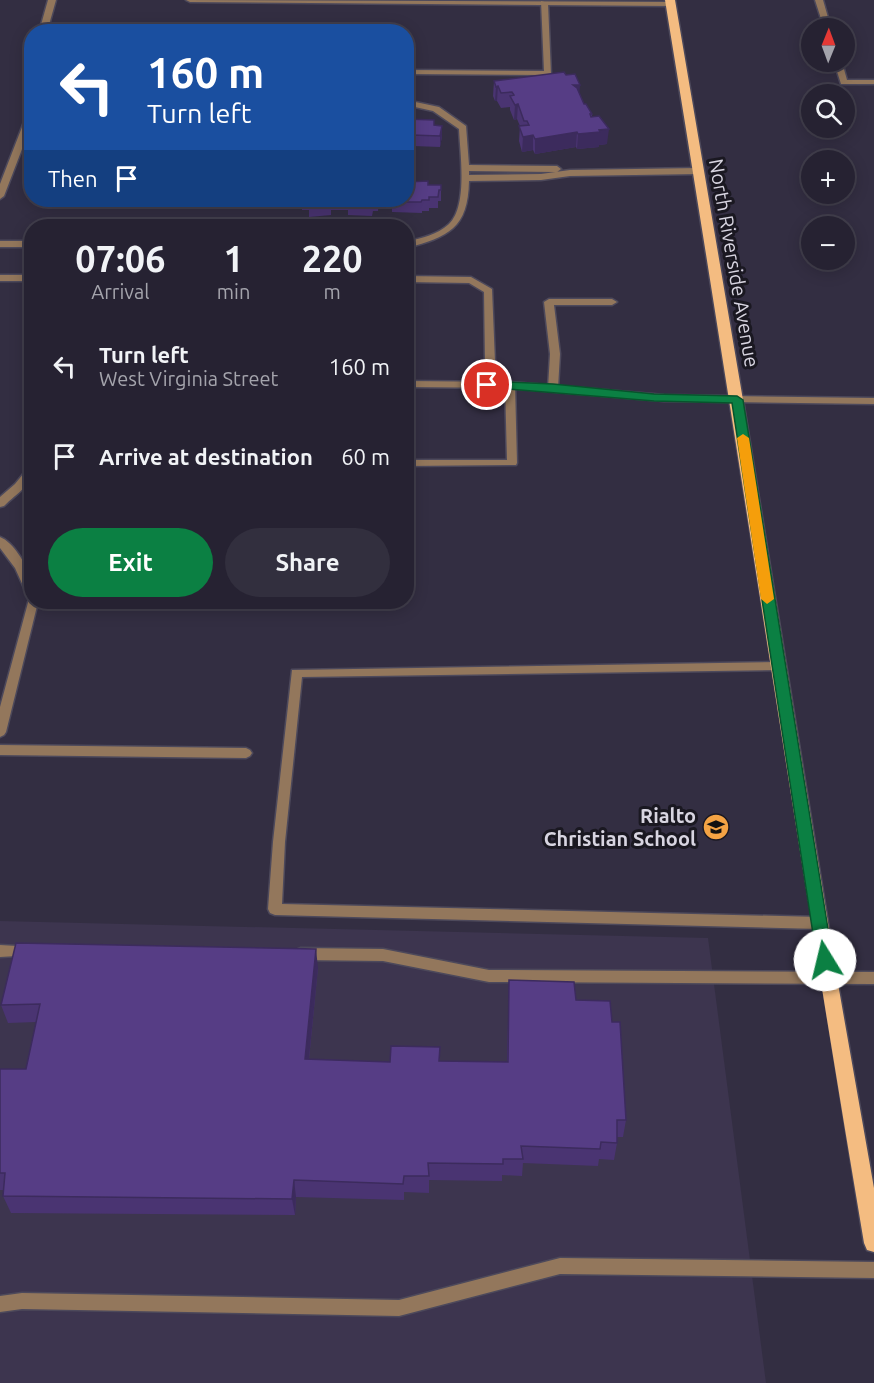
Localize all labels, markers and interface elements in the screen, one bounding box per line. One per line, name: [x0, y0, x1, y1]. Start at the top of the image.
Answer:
north arrow: [801, 18, 855, 72]
map controls: [801, 18, 855, 270]
icon: left: [48, 48, 126, 126]
text: 160 m: [147, 49, 264, 96]
button: search: [801, 84, 855, 138]
text: Turn left: [147, 98, 251, 128]
button: +: [801, 150, 855, 204]
street label: North Riverside Avenue: [705, 157, 764, 369]
icon: arrive: [110, 162, 143, 195]
text: Then: [48, 166, 98, 191]
button: −: [801, 216, 855, 270]
text: 07:06: [75, 238, 165, 279]
text: 1: [223, 238, 244, 279]
text: 220: [302, 238, 363, 279]
text: Arrival: [91, 280, 150, 303]
text: min: [217, 280, 250, 303]
text: m: [324, 280, 341, 303]
text: Turn left: [99, 342, 189, 367]
icon: left: [48, 350, 81, 383]
text: 160 m: [329, 354, 390, 379]
pin: [461, 359, 512, 410]
text: West Virginia Street: [99, 367, 278, 390]
icon: arrive: [470, 368, 503, 401]
icon: arrive: [48, 440, 81, 473]
text: Arrive at destination: [99, 444, 313, 469]
text: 60 m: [341, 444, 390, 469]
button: Exit: [48, 528, 213, 597]
button: Share: [225, 528, 390, 597]
place label: Rialto Christian School: [544, 804, 696, 850]
school or university icon: Rialto Christian School: [701, 812, 731, 842]
position arrow: [793, 928, 857, 992]

